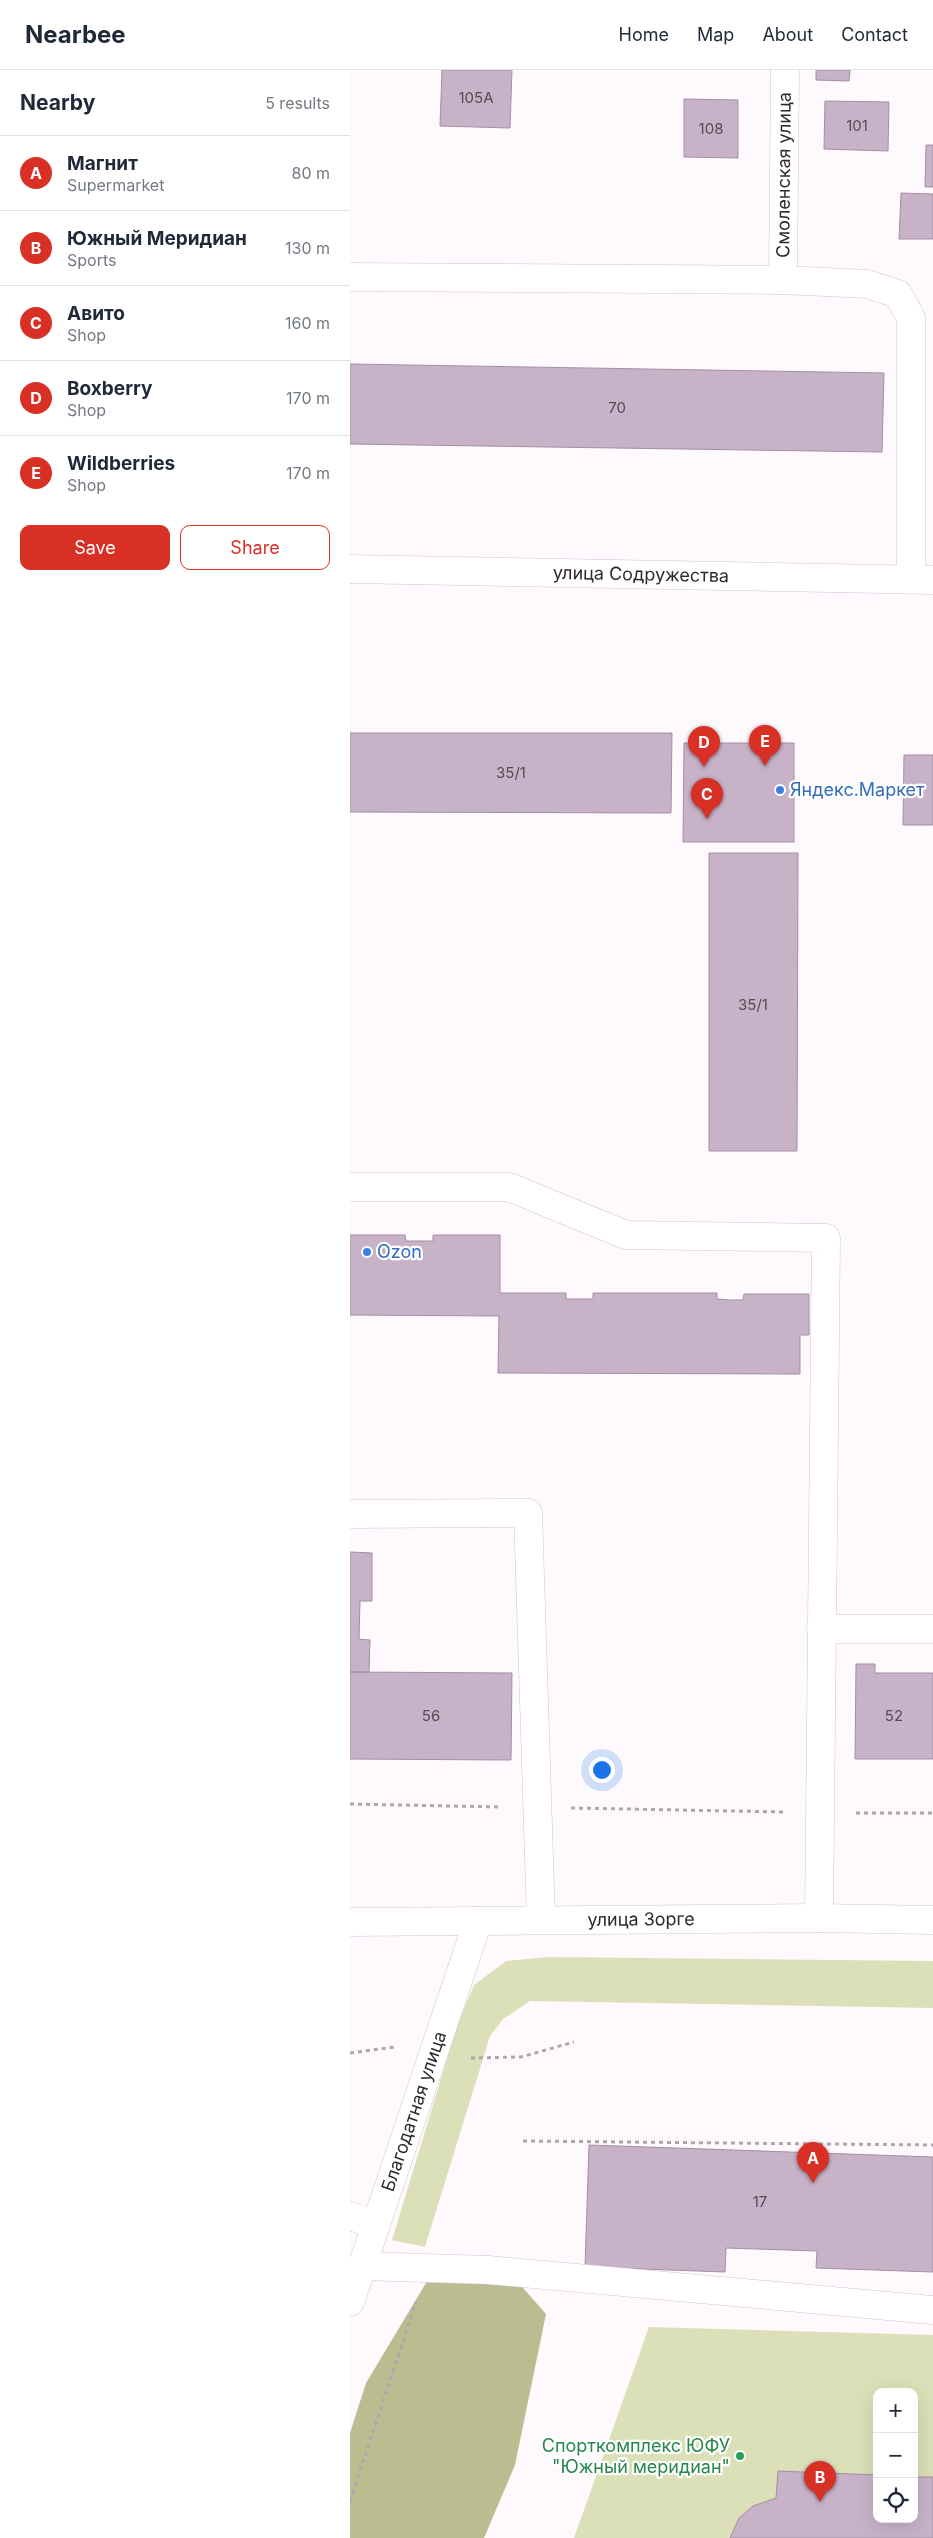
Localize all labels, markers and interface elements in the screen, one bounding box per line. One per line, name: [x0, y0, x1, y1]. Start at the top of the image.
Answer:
text: Nearbee: [25, 20, 126, 49]
text: Home: [619, 24, 669, 45]
text: Map: [697, 24, 734, 45]
text: About: [762, 24, 813, 45]
text: Contact: [841, 24, 908, 45]
house number: 105А: [458, 88, 494, 107]
text: Nearby: [20, 90, 95, 115]
street label: Смоленская улица: [772, 92, 795, 258]
text: 5 results: [265, 93, 330, 113]
house number: 101: [846, 116, 868, 135]
house number: 108: [699, 119, 723, 138]
text: Магнит: [67, 152, 138, 175]
text: A: [30, 163, 42, 183]
text: 80 m: [291, 163, 330, 183]
text: Supermarket: [67, 175, 164, 195]
text: Южный Меридиан: [67, 227, 247, 250]
text: B: [31, 238, 41, 258]
text: 130 m: [285, 238, 330, 258]
text: Sports: [67, 250, 116, 270]
text: Авито: [67, 302, 125, 325]
text: C: [30, 313, 42, 333]
text: 160 m: [285, 313, 330, 333]
text: Shop: [67, 325, 106, 345]
text: Boxberry: [67, 377, 153, 400]
text: D: [30, 388, 42, 408]
text: 170 m: [286, 388, 330, 408]
house number: 70: [608, 398, 626, 417]
text: Shop: [67, 400, 106, 420]
text: Wildberries: [67, 452, 175, 475]
text: E: [31, 463, 41, 483]
text: 170 m: [286, 463, 330, 483]
text: Shop: [67, 475, 106, 495]
button: Save: [20, 525, 170, 570]
button: Share: [180, 525, 330, 570]
street label: улица Содружества: [553, 562, 729, 586]
pin: E: [749, 725, 781, 766]
pin: D: [688, 726, 720, 767]
house number: 35/1: [496, 763, 526, 782]
pin: C: [691, 778, 723, 819]
place label: Яндекс.Маркет: [790, 779, 925, 800]
marker: Яндекс.Маркет: [774, 784, 786, 796]
house number: 35/1: [738, 995, 768, 1014]
place label: Ozon: [377, 1241, 422, 1262]
marker: Ozon: [361, 1246, 373, 1258]
house number: 56: [422, 1706, 440, 1725]
house number: 52: [885, 1706, 903, 1725]
your location: [589, 1757, 615, 1783]
street label: улица Зорге: [587, 1908, 695, 1930]
street label: Благодатная улица: [377, 2029, 450, 2194]
pin: A: [797, 2142, 829, 2183]
house number: 17: [753, 2192, 767, 2211]
map controls: [873, 2388, 918, 2523]
button: +: [873, 2388, 918, 2433]
button: −: [873, 2433, 918, 2478]
place label: Спорткомплекс ЮФУ "Южный меридиан": [542, 2435, 730, 2477]
marker: Спорткомплекс ЮФУ "Южный меридиан": [734, 2450, 746, 2462]
pin: B: [804, 2461, 836, 2502]
button: locate: [873, 2478, 918, 2523]

